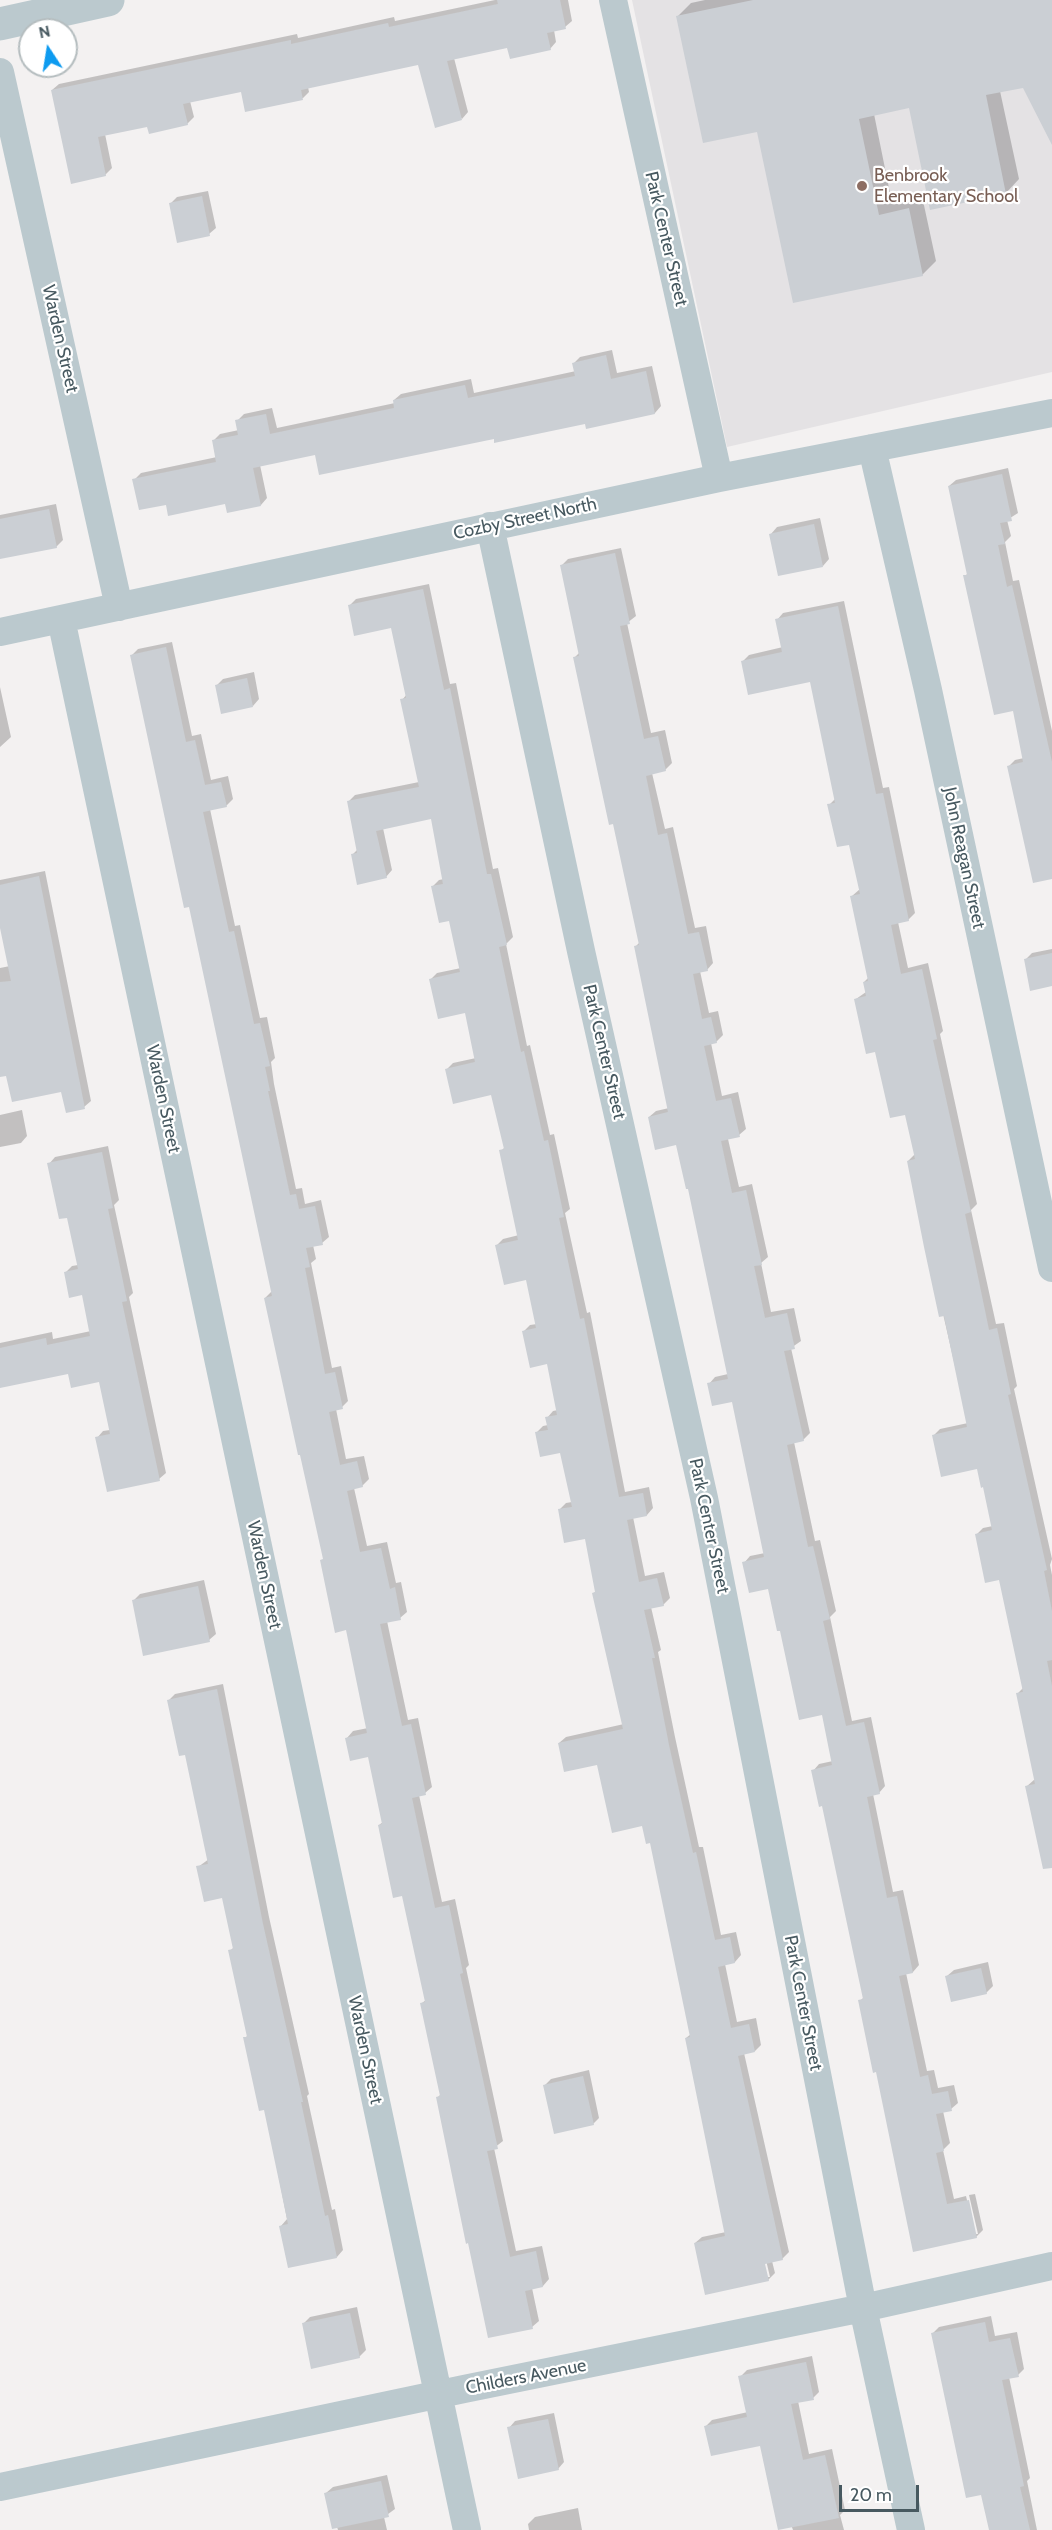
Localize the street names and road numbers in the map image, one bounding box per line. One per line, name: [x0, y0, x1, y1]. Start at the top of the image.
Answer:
street label: Park Center Street: [640, 170, 692, 308]
street label: Warden Street: [37, 283, 83, 395]
street label: Cozby Street North: [451, 493, 599, 545]
street label: John Reagan Street: [938, 785, 990, 931]
street label: Park Center Street: [578, 983, 630, 1121]
street label: Warden Street: [141, 1043, 185, 1155]
street label: Park Center Street: [684, 1456, 734, 1596]
street label: Warden Street: [242, 1519, 286, 1631]
street label: Park Center Street: [779, 1933, 827, 2073]
street label: Warden Street: [343, 1994, 387, 2106]
street label: Childers Avenue: [464, 2355, 588, 2399]

